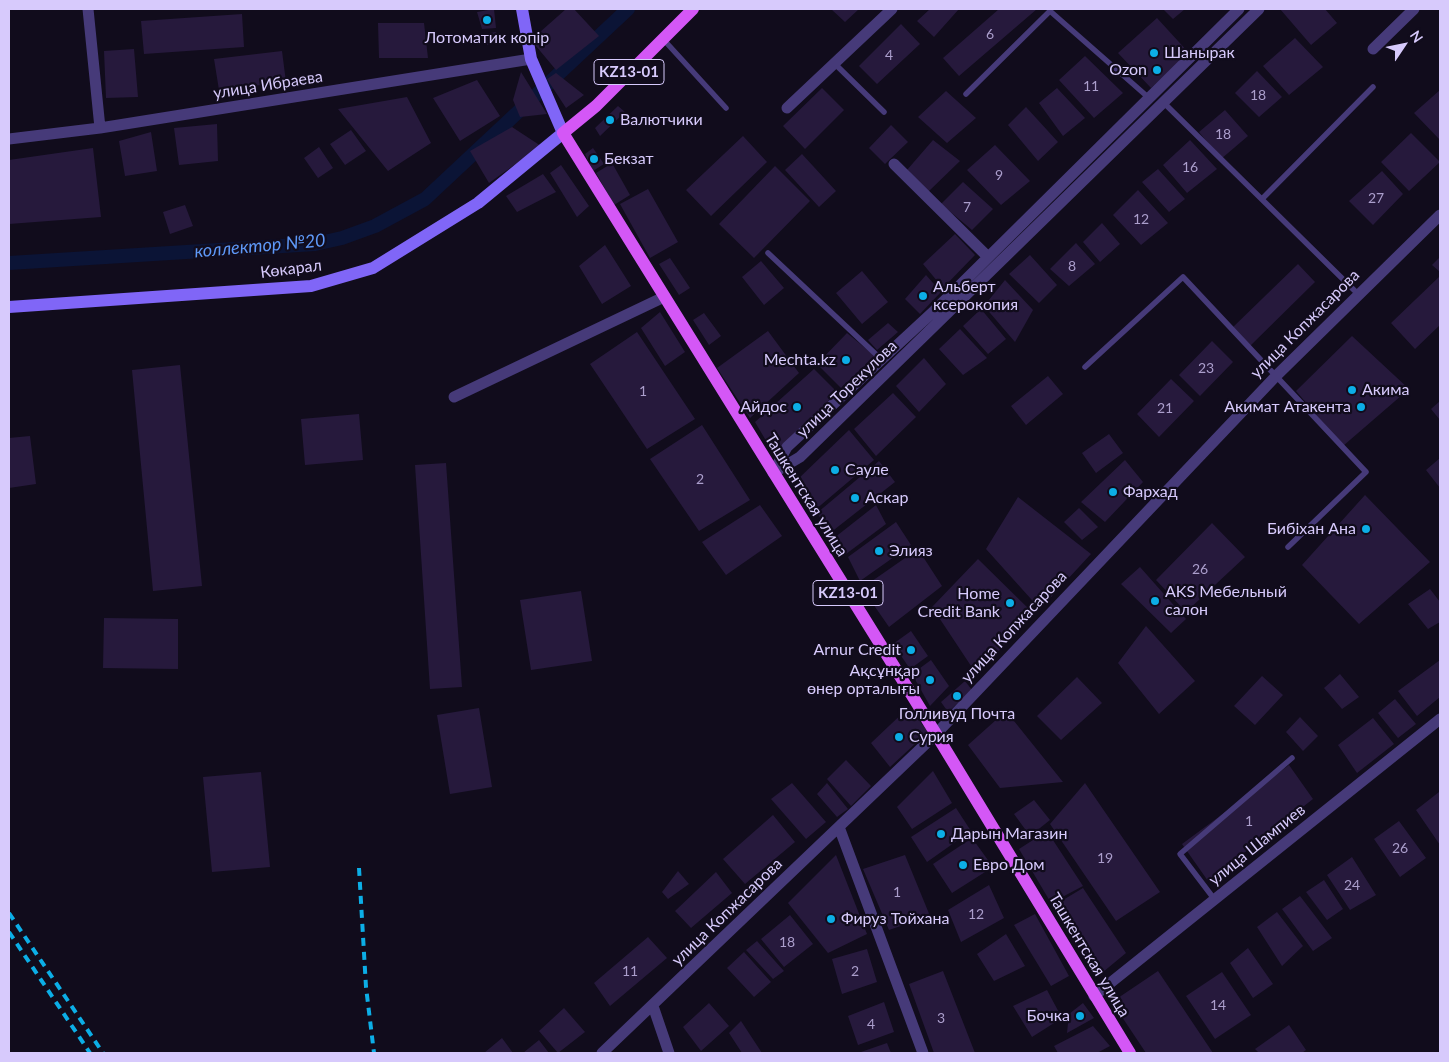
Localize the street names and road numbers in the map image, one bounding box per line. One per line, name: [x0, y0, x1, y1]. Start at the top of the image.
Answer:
road number: KZ13-01: [594, 60, 664, 84]
street label: улица Ибраева: [212, 67, 324, 103]
street label: Көкарал: [259, 256, 323, 282]
street label: улица Копжасарова: [1247, 266, 1363, 382]
street label: улица Торекулова: [793, 336, 901, 442]
street label: Ташкентская улица: [760, 430, 852, 560]
street label: улица Копжасарова: [957, 567, 1071, 687]
road number: KZ13-01: [813, 580, 883, 606]
street label: улица Шампиев: [1205, 800, 1309, 890]
street label: улица Копжасарова: [668, 854, 786, 970]
street label: Ташкентская улица: [1044, 889, 1134, 1021]

